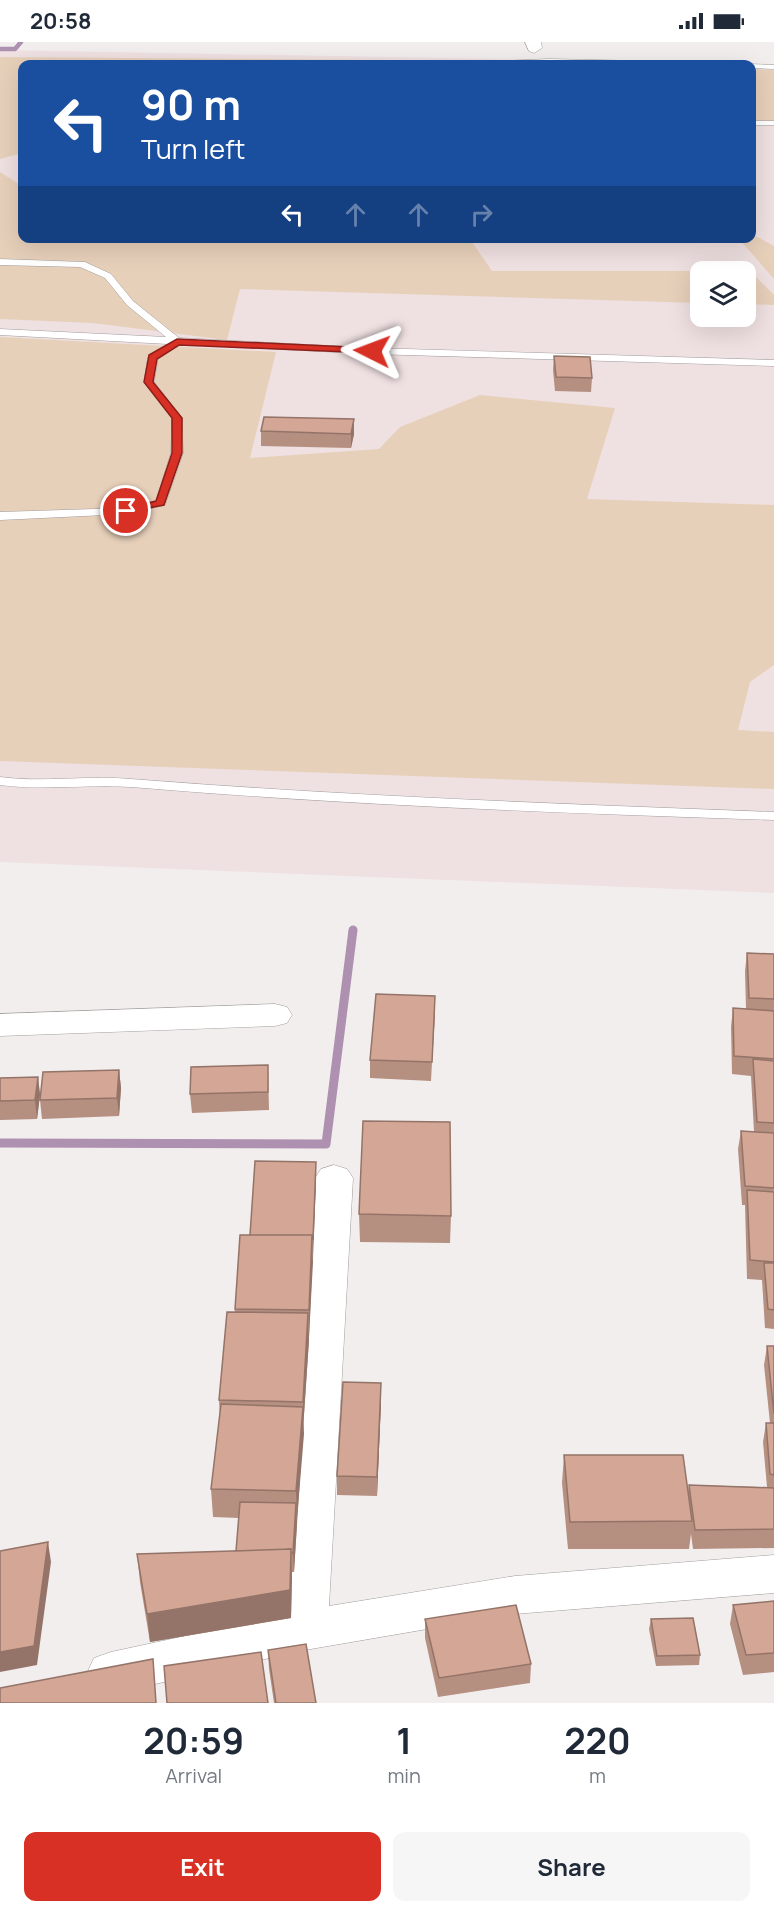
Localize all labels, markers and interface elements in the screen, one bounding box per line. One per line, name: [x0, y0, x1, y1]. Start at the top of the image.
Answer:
text: 20:58: [30, 6, 91, 36]
text: 90 m: [141, 75, 241, 133]
icon: left: [42, 84, 120, 162]
text: Turn left: [141, 130, 245, 167]
icon: left: [276, 198, 309, 231]
icon: ahead: [339, 198, 372, 231]
icon: ahead: [402, 198, 435, 231]
icon: right: [465, 198, 498, 231]
map controls: [690, 261, 756, 327]
button: layers: [690, 261, 756, 327]
position arrow: [340, 319, 404, 383]
pin: [100, 485, 151, 536]
icon: arrive: [109, 494, 142, 527]
text: 20:59: [143, 1716, 244, 1765]
text: 1: [396, 1716, 412, 1765]
text: 220: [564, 1716, 631, 1765]
text: Arrival: [165, 1762, 222, 1789]
text: min: [387, 1762, 421, 1789]
text: m: [589, 1762, 606, 1789]
button: Exit: [24, 1832, 381, 1901]
button: Share: [393, 1832, 750, 1901]

